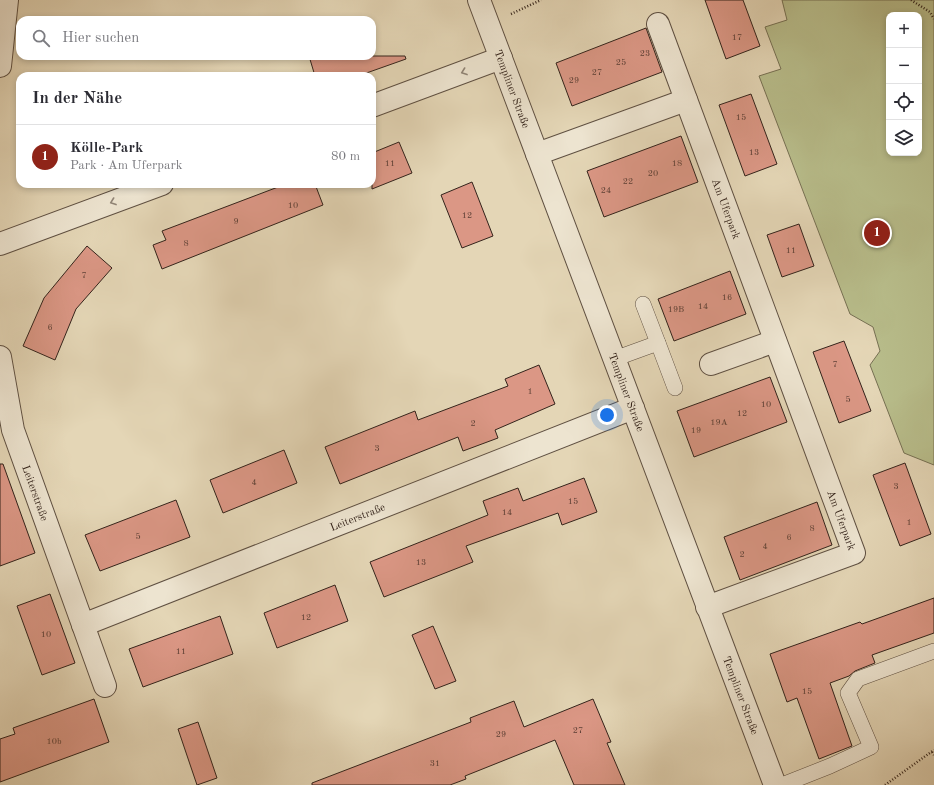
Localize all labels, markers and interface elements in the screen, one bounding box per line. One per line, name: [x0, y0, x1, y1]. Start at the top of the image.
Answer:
map controls: [886, 12, 922, 156]
button: +: [886, 12, 922, 48]
search box: [16, 16, 376, 60]
icon: search: [30, 27, 52, 49]
text: Hier suchen: [62, 31, 139, 46]
house number: 17: [732, 33, 742, 42]
button: −: [886, 48, 922, 84]
street label: Templiner Straße: [491, 49, 531, 130]
house number: 23: [640, 49, 650, 58]
house number: 25: [616, 58, 626, 67]
one-way arrow: [461, 67, 468, 76]
house number: 27: [592, 68, 602, 77]
house number: 29: [569, 76, 579, 85]
button: locate: [886, 84, 922, 120]
text: In der Nähe: [32, 90, 122, 107]
house number: 15: [736, 113, 746, 122]
button: layers: [886, 120, 922, 156]
text: Kölle-Park: [70, 141, 143, 156]
house number: 13: [749, 148, 759, 157]
text: 1: [41, 150, 49, 163]
text: 80 m: [331, 150, 360, 163]
text: Park · Am Uferpark: [70, 159, 183, 172]
house number: 11: [385, 159, 395, 168]
house number: 18: [672, 159, 682, 168]
house number: 20: [648, 169, 658, 178]
house number: 22: [623, 177, 633, 186]
street label: Am Uferpark: [709, 178, 741, 241]
house number: 24: [601, 186, 611, 195]
one-way arrow: [109, 198, 116, 206]
house number: 10: [288, 201, 298, 210]
house number: 12: [462, 211, 472, 220]
house number: 9: [233, 217, 239, 226]
pin: 1: [864, 218, 890, 248]
house number: 8: [183, 239, 189, 248]
house number: 11: [786, 246, 796, 255]
house number: 7: [81, 271, 87, 280]
house number: 16: [722, 293, 732, 302]
house number: 14: [698, 302, 708, 311]
house number: 19B: [668, 305, 684, 314]
house number: 6: [47, 323, 53, 332]
street label: Templiner Straße: [606, 352, 645, 433]
house number: 7: [832, 360, 838, 369]
house number: 1: [527, 387, 533, 396]
house number: 5: [845, 395, 851, 404]
house number: 10: [761, 400, 771, 409]
your location: [597, 405, 617, 425]
house number: 12: [737, 409, 747, 418]
house number: 19A: [710, 418, 728, 427]
house number: 2: [470, 419, 476, 428]
house number: 19: [691, 426, 701, 435]
house number: 3: [374, 444, 380, 453]
street label: Leiterstraße: [19, 464, 49, 523]
house number: 4: [251, 478, 257, 487]
house number: 3: [893, 482, 899, 491]
street label: Am Uferpark: [824, 489, 857, 552]
house number: 15: [568, 497, 578, 506]
street label: Leiterstraße: [329, 502, 387, 534]
house number: 14: [502, 508, 512, 517]
house number: 1: [906, 518, 912, 527]
house number: 8: [809, 524, 815, 533]
house number: 5: [135, 532, 141, 541]
house number: 6: [786, 533, 792, 542]
house number: 4: [762, 542, 768, 551]
house number: 2: [739, 550, 745, 559]
house number: 13: [416, 558, 426, 567]
house number: 12: [301, 613, 311, 622]
house number: 10: [41, 630, 51, 639]
house number: 11: [176, 647, 186, 656]
street label: Templiner Straße: [720, 655, 759, 736]
house number: 15: [802, 687, 812, 696]
house number: 27: [573, 726, 583, 735]
house number: 29: [496, 730, 506, 739]
house number: 10b: [46, 737, 62, 746]
house number: 31: [430, 759, 440, 768]

